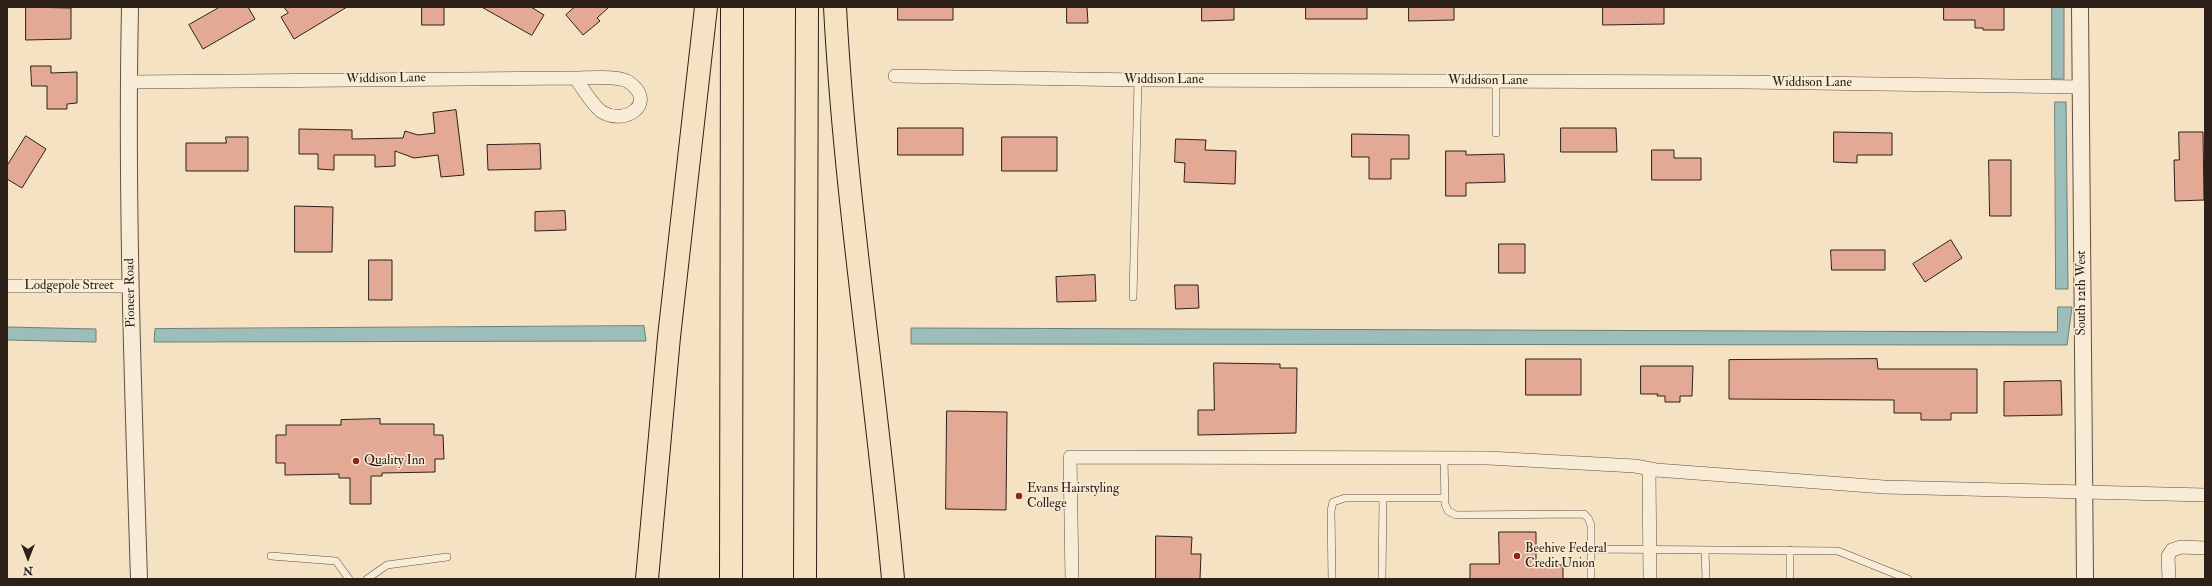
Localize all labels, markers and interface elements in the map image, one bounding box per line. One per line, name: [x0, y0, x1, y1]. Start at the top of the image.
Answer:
street label: Widdison Lane: [346, 71, 426, 87]
street label: Widdison Lane: [1124, 72, 1204, 88]
street label: Widdison Lane: [1448, 73, 1528, 89]
street label: Widdison Lane: [1772, 75, 1852, 91]
street label: South 12th West: [2074, 250, 2090, 336]
street label: Pioneer Road: [123, 258, 139, 328]
street label: Lodgepole Street: [24, 278, 114, 294]
place label: Quality Inn: [364, 453, 425, 469]
marker: Quality Inn: [351, 456, 361, 466]
place label: Evans Hairstyling College: [1027, 481, 1119, 512]
marker: Evans Hairstyling College: [1014, 491, 1024, 501]
north arrow: [8, 538, 48, 578]
place label: Beehive Federal Credit Union: [1525, 541, 1607, 572]
marker: Beehive Federal Credit Union: [1512, 551, 1522, 561]
text: N: [23, 564, 33, 577]

